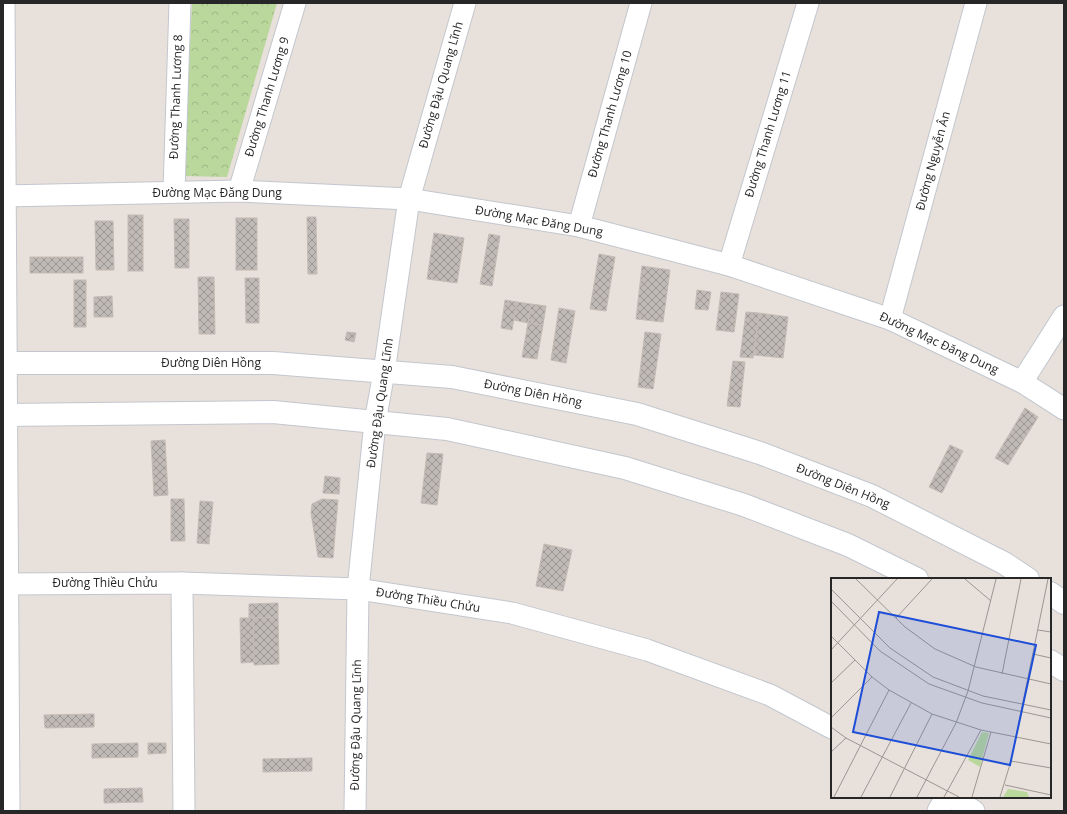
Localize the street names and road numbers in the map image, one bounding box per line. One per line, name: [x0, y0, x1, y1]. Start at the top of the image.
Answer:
street label: Đường Đậu Quang Lĩnh: [414, 19, 467, 150]
street label: Đường Thanh Lương 8: [165, 34, 186, 160]
street label: Đường Thanh Lương 9: [240, 35, 293, 159]
street label: Đường Thanh Lương 10: [583, 48, 636, 180]
street label: Đường Thanh Lương 11: [740, 68, 795, 199]
street label: Đường Nguyễn Ân: [911, 109, 954, 212]
street label: Đường Mạc Đăng Dung: [152, 184, 282, 201]
street label: Đường Mạc Đăng Dung: [474, 201, 605, 240]
street label: Đường Mạc Đăng Dung: [877, 307, 1002, 378]
street label: Đường Đậu Quang Lĩnh: [362, 337, 397, 469]
street label: Đường Diên Hồng: [161, 354, 261, 371]
street label: Đường Diên Hồng: [482, 375, 584, 410]
street label: Đường Diên Hồng: [794, 459, 893, 512]
street label: Đường Thiều Chửu: [52, 574, 158, 591]
street label: Đường Thiều Chửu: [375, 583, 481, 616]
street label: Đường Đậu Quang Lĩnh: [346, 659, 365, 791]

